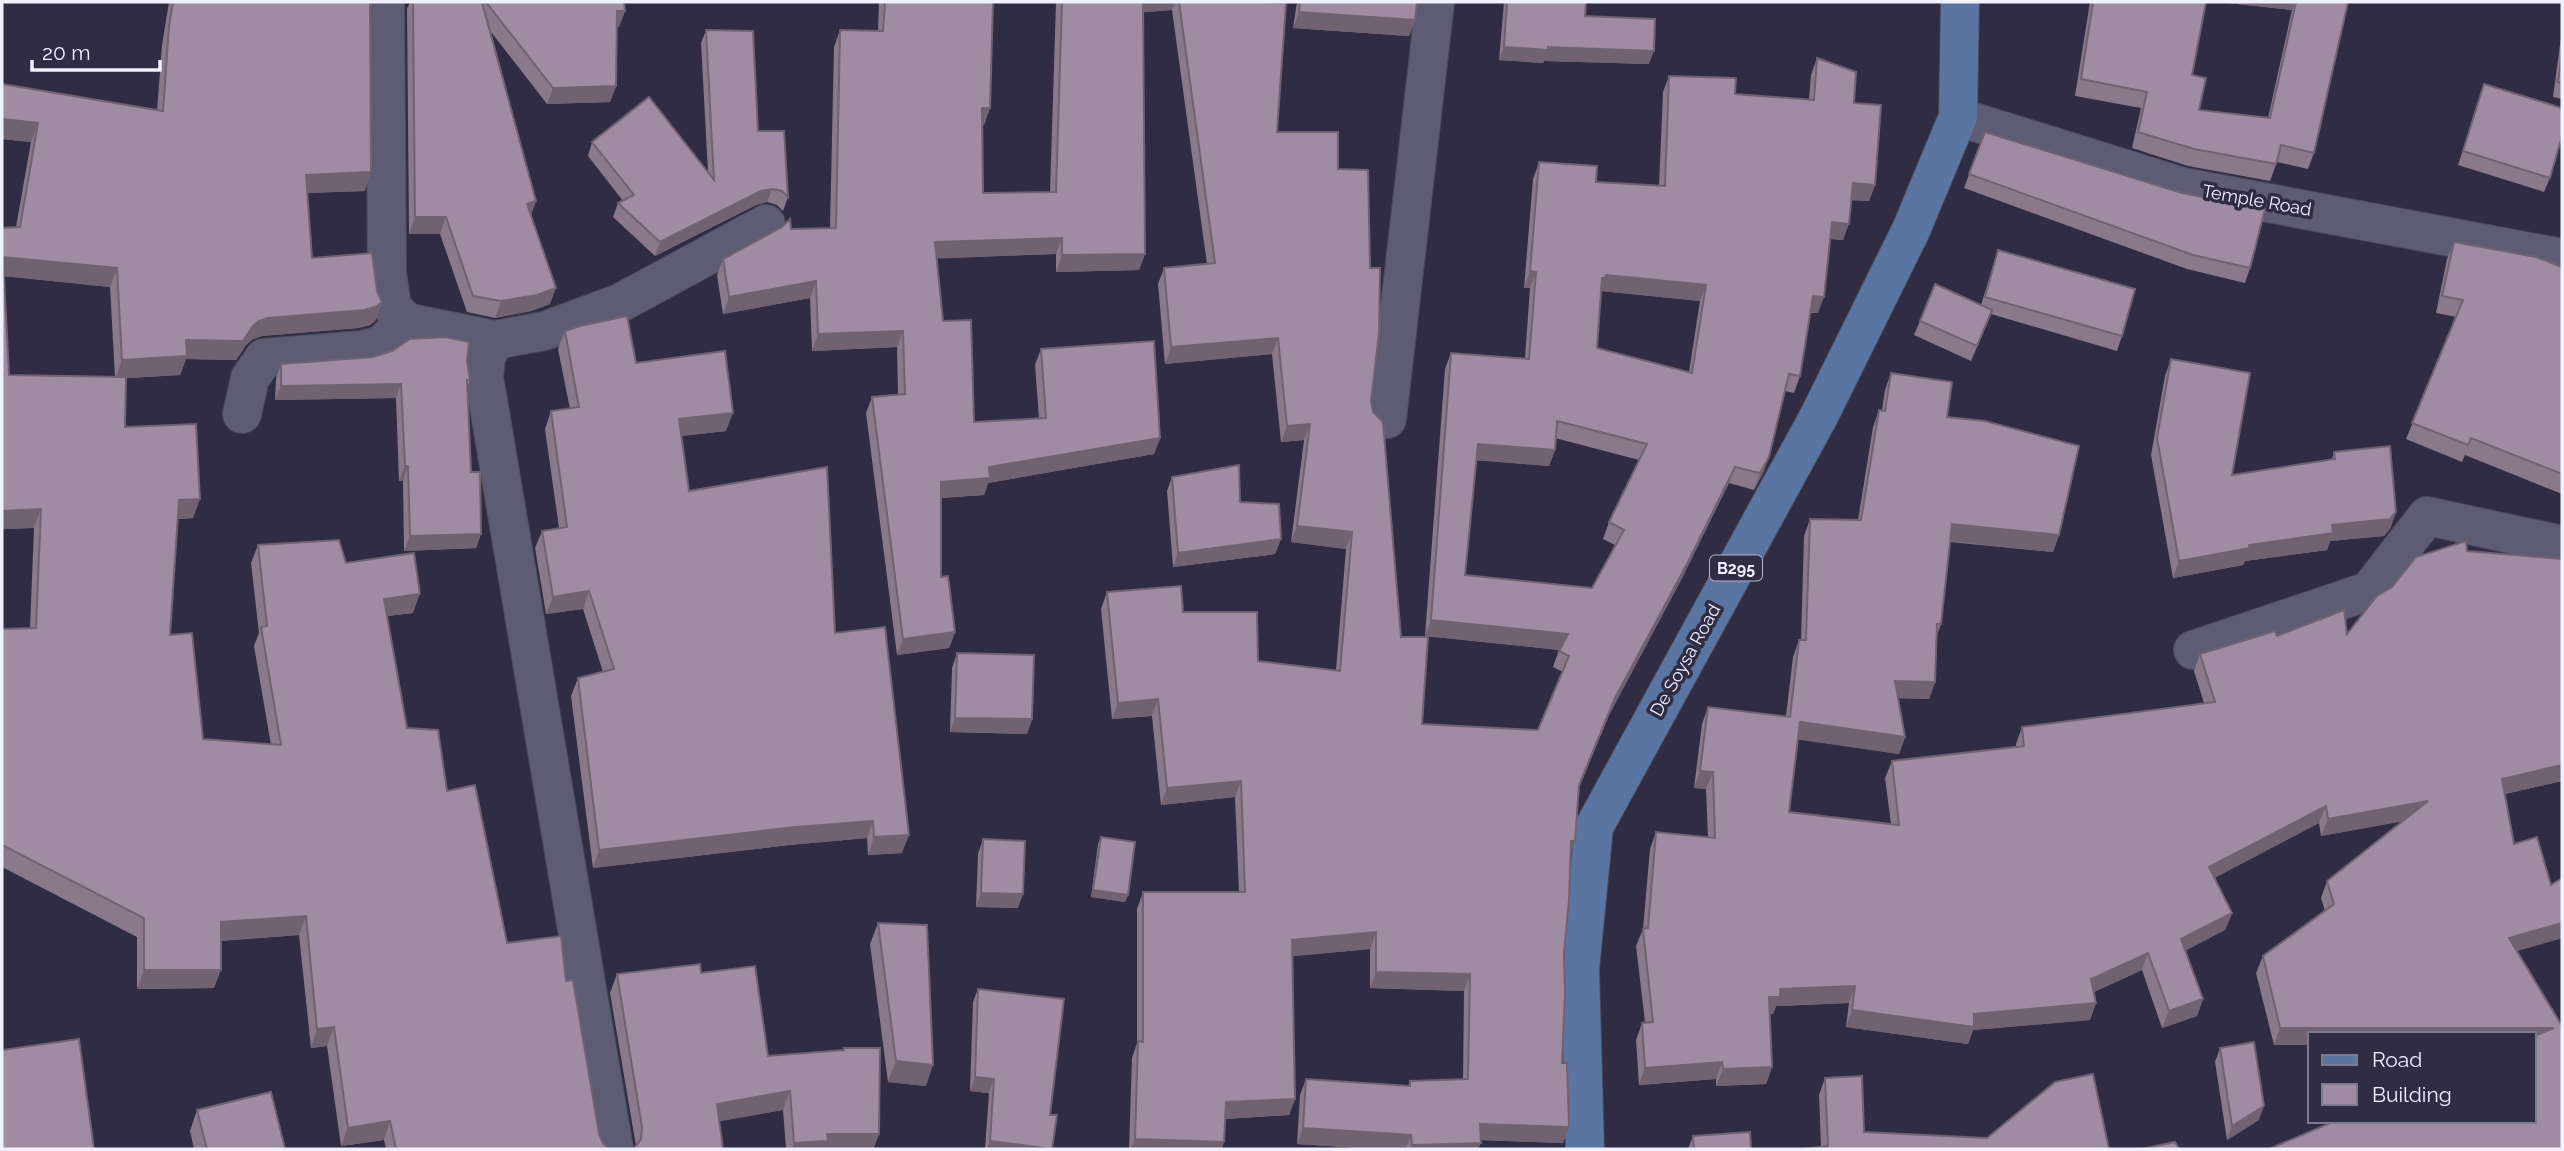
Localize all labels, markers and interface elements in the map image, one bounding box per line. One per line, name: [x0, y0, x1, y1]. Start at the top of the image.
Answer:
scale bar: [32, 28, 159, 72]
text: 20 m: [42, 40, 90, 65]
street label: Temple Road: [2201, 180, 2313, 220]
road number: B295: [1710, 555, 1762, 580]
street label: De Soysa Road: [1645, 600, 1725, 720]
legend: [2308, 1032, 2536, 1123]
text: Road: [2372, 1047, 2422, 1072]
text: Building: [2372, 1082, 2452, 1107]

